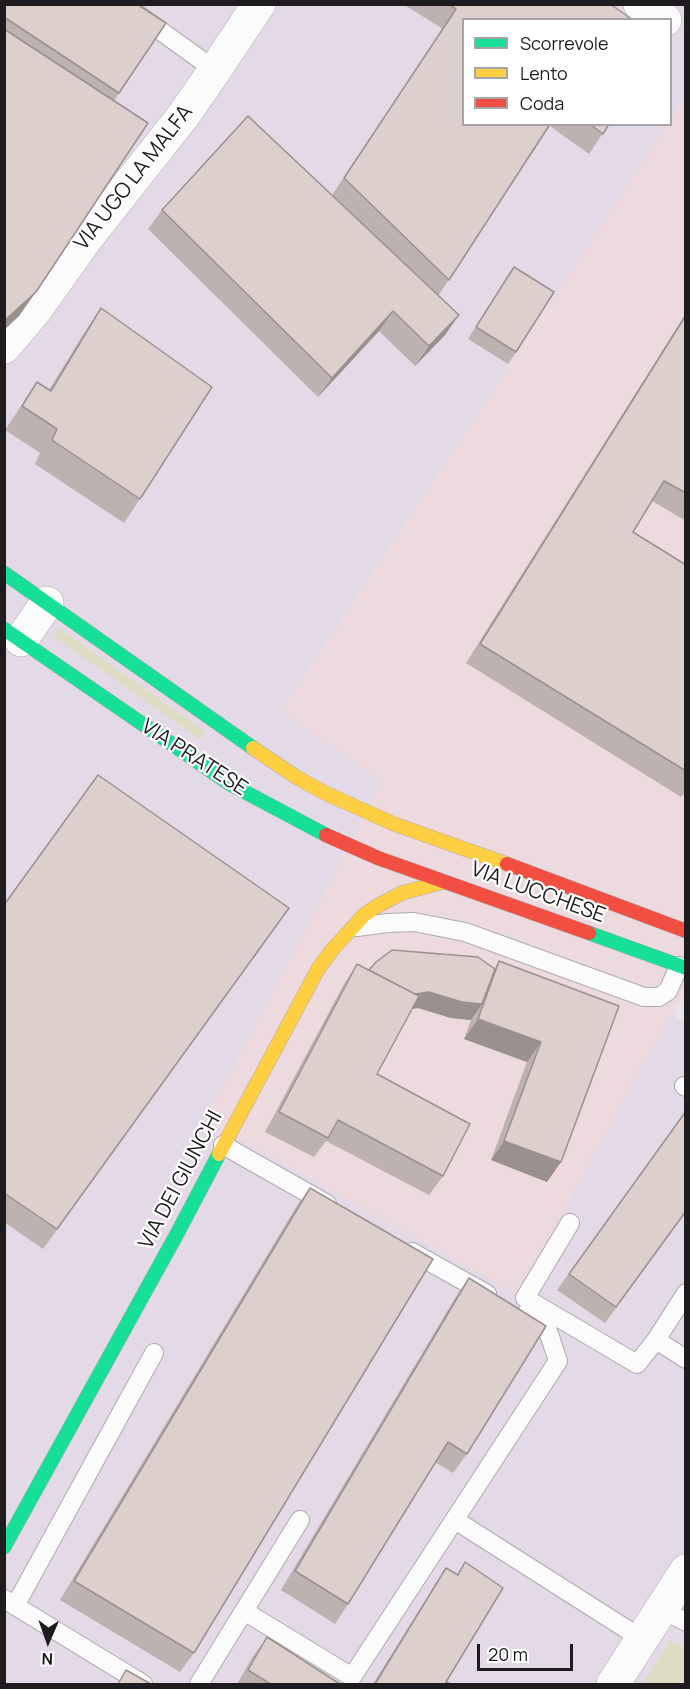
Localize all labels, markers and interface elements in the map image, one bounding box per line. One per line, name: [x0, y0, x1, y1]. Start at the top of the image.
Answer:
legend: [462, 18, 672, 126]
text: Scorrevole: [520, 31, 609, 55]
text: Lento: [520, 61, 568, 85]
text: Coda: [520, 91, 564, 115]
street label: VIA UGO LA MALFA: [69, 100, 199, 256]
street label: VIA PRATESE: [136, 714, 252, 802]
street label: VIA LUCCHESE: [467, 857, 609, 929]
street label: VIA DEI GIUNCHI: [134, 1106, 228, 1254]
north arrow: [18, 1611, 78, 1671]
scale bar: [480, 1632, 576, 1670]
text: 20 m: [488, 1642, 528, 1666]
text: N: [41, 1648, 54, 1670]

